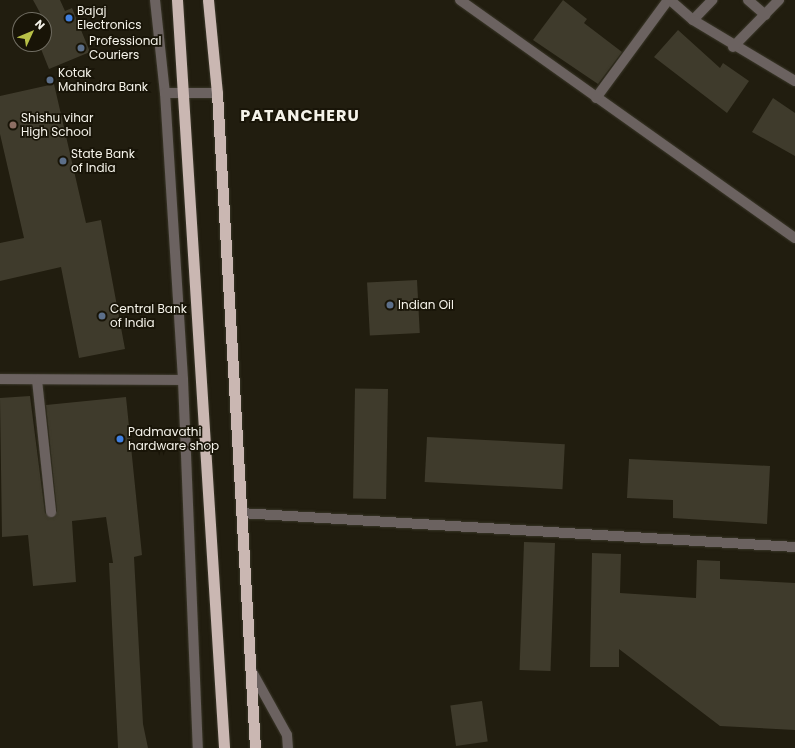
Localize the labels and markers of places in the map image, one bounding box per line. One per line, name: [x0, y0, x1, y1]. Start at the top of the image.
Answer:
place label: Bajaj Electronics: [77, 4, 142, 32]
marker: Bajaj Electronics: [64, 13, 74, 23]
place label: Professional Couriers: [89, 34, 161, 62]
marker: Professional Couriers: [76, 43, 86, 53]
place label: Kotak Mahindra Bank: [58, 66, 148, 94]
marker: Kotak Mahindra Bank: [45, 75, 55, 85]
place label: Shishu vihar High School: [21, 111, 93, 139]
marker: Shishu vihar High School: [8, 120, 18, 130]
place label: State Bank of India: [71, 147, 135, 175]
marker: State Bank of India: [58, 156, 68, 166]
place label: Indian Oil: [398, 298, 454, 312]
marker: Indian Oil: [385, 300, 395, 310]
place label: Central Bank of India: [110, 302, 187, 330]
marker: Central Bank of India: [97, 311, 107, 321]
place label: Padmavathi hardware shop: [128, 425, 219, 453]
marker: Padmavathi hardware shop: [115, 434, 125, 444]

